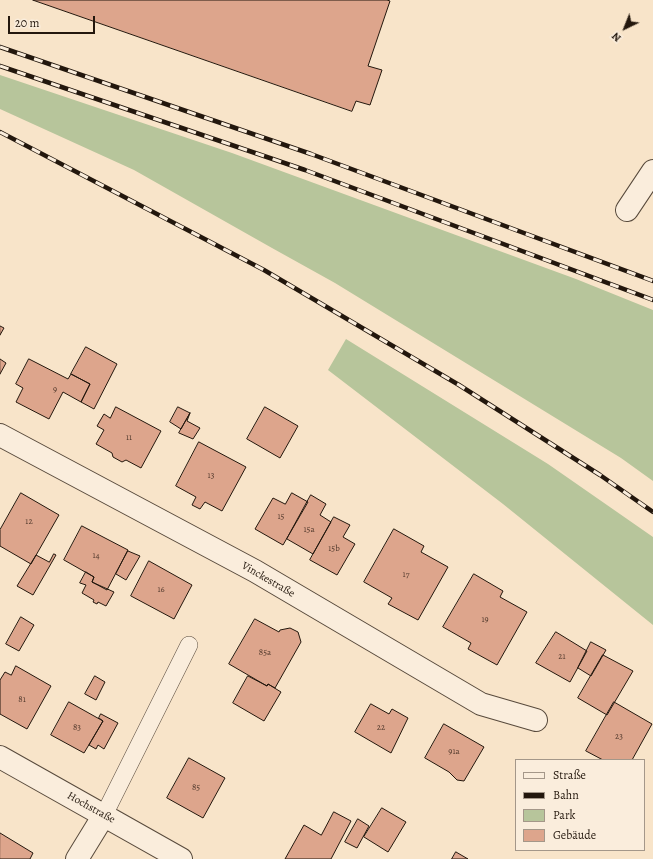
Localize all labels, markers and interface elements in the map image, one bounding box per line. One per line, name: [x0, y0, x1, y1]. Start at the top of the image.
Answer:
scale bar: [10, 8, 97, 34]
north arrow: [605, 8, 645, 48]
text: 20 m: [15, 15, 39, 31]
text: N: [608, 29, 625, 45]
house number: 9: [53, 385, 57, 395]
house number: 11: [126, 433, 132, 443]
house number: 13: [208, 471, 214, 481]
house number: 15: [278, 512, 284, 522]
house number: 12: [25, 517, 33, 527]
house number: 15a: [303, 525, 315, 535]
house number: 15b: [328, 544, 340, 554]
house number: 14: [92, 551, 100, 561]
street label: Vinckestraße: [239, 560, 297, 600]
house number: 17: [403, 570, 409, 580]
house number: 16: [157, 585, 165, 595]
house number: 19: [481, 615, 489, 625]
house number: 85a: [259, 648, 271, 658]
house number: 21: [558, 652, 566, 662]
house number: 81: [18, 695, 26, 705]
house number: 83: [73, 723, 81, 733]
house number: 22: [377, 723, 385, 733]
house number: 23: [615, 732, 623, 742]
house number: 91a: [448, 747, 460, 757]
legend: [515, 759, 645, 851]
text: Straße: [553, 767, 586, 783]
house number: 85: [192, 783, 200, 793]
text: Bahn: [553, 787, 579, 803]
street label: Hochstraße: [65, 789, 117, 827]
text: Park: [553, 807, 576, 823]
text: Gebäude: [553, 827, 596, 843]

